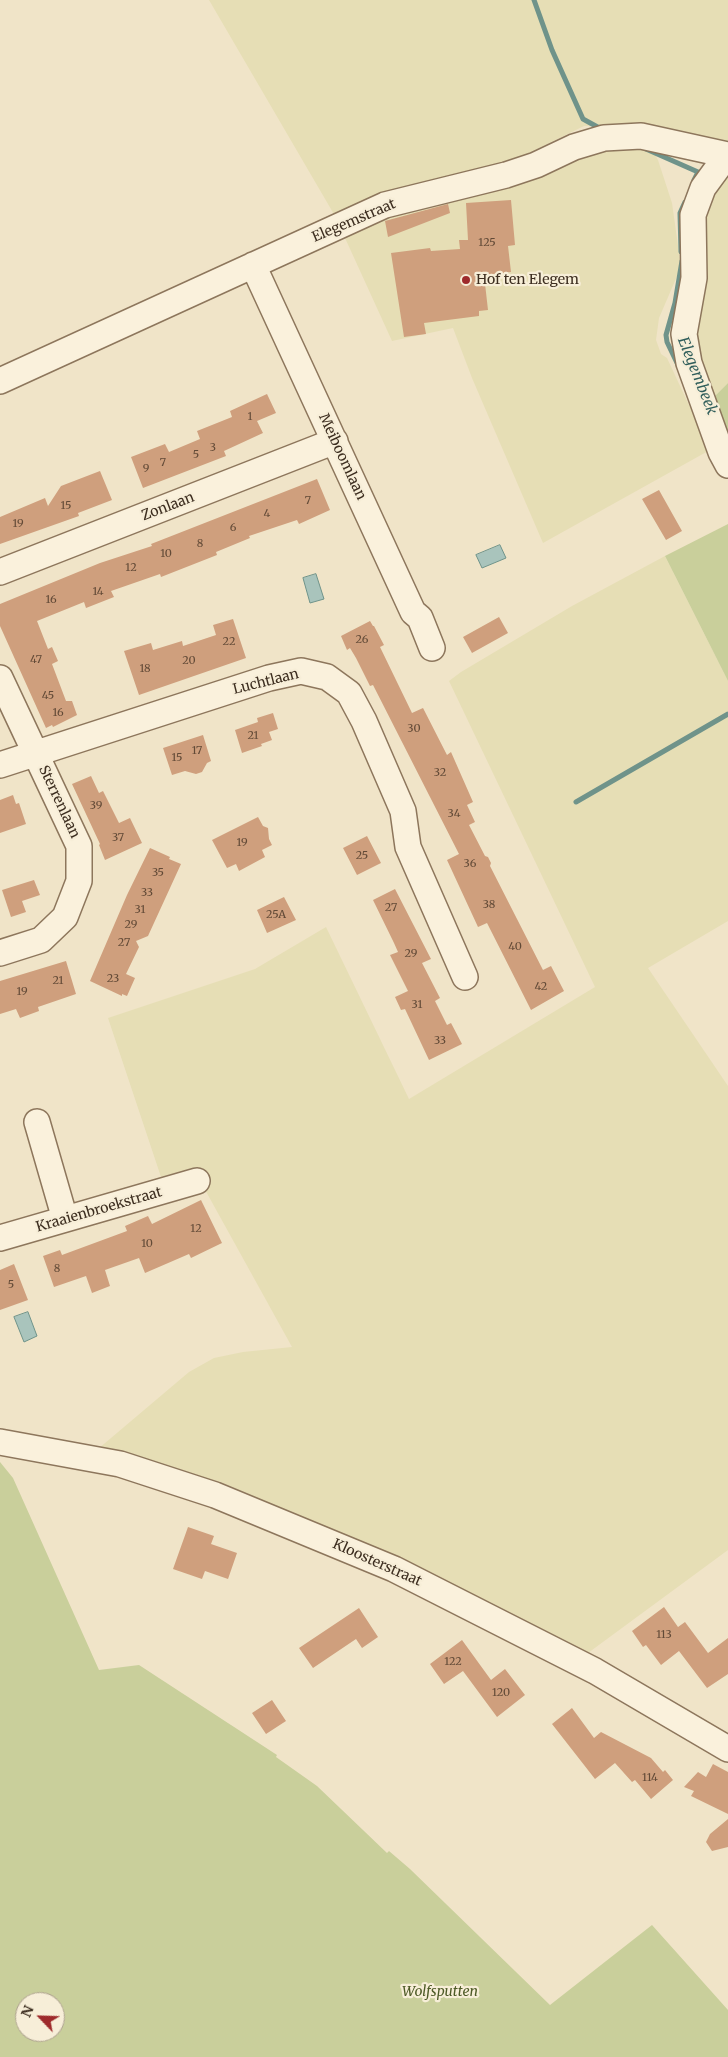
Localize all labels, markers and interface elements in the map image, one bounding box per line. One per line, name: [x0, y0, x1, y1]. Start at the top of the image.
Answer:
street label: Elegemstraat: [310, 196, 398, 246]
house number: 125: [478, 236, 496, 250]
place label: Hof ten Elegem: [476, 272, 579, 288]
marker: Hof ten Elegem: [460, 274, 472, 286]
water label: Elegembeek: [673, 335, 721, 417]
house number: 1: [248, 410, 252, 424]
street label: Meiboomlaan: [315, 411, 369, 503]
house number: 3: [210, 441, 216, 455]
house number: 5: [193, 448, 199, 462]
house number: 7: [160, 456, 166, 470]
house number: 9: [143, 462, 149, 476]
street label: Zonlaan: [139, 489, 197, 525]
house number: 7: [305, 494, 311, 508]
house number: 15: [60, 499, 72, 513]
house number: 4: [264, 507, 270, 521]
house number: 19: [12, 517, 24, 531]
house number: 6: [230, 521, 236, 535]
house number: 8: [197, 537, 203, 551]
house number: 10: [160, 547, 172, 561]
house number: 12: [125, 561, 137, 575]
house number: 14: [92, 585, 104, 599]
house number: 16: [45, 593, 57, 607]
house number: 26: [356, 633, 368, 647]
house number: 22: [223, 635, 235, 649]
house number: 47: [30, 653, 42, 667]
house number: 20: [182, 654, 196, 668]
house number: 18: [139, 662, 151, 676]
street label: Luchtlaan: [231, 666, 301, 698]
house number: 45: [42, 689, 54, 703]
house number: 16: [52, 706, 64, 720]
house number: 30: [407, 722, 421, 736]
house number: 21: [247, 729, 259, 743]
house number: 17: [192, 744, 202, 758]
house number: 15: [171, 751, 183, 765]
street label: Sterrenlaan: [35, 763, 83, 841]
house number: 32: [434, 766, 446, 780]
house number: 39: [90, 799, 102, 813]
house number: 34: [448, 807, 460, 821]
house number: 37: [112, 831, 124, 845]
house number: 19: [236, 836, 248, 850]
house number: 25: [356, 849, 368, 863]
house number: 36: [464, 857, 476, 871]
house number: 35: [152, 866, 164, 880]
house number: 33: [141, 886, 153, 900]
house number: 38: [483, 898, 495, 912]
house number: 27: [385, 901, 397, 915]
house number: 31: [135, 903, 145, 917]
house number: 25A: [266, 908, 286, 922]
house number: 29: [125, 918, 137, 932]
house number: 27: [118, 936, 130, 950]
house number: 40: [508, 940, 522, 954]
house number: 29: [405, 947, 417, 961]
house number: 23: [107, 972, 119, 986]
house number: 21: [52, 974, 64, 988]
house number: 42: [535, 980, 547, 994]
house number: 19: [16, 985, 28, 999]
house number: 31: [412, 998, 422, 1012]
house number: 33: [434, 1034, 446, 1048]
street label: Kraaienbroekstraat: [34, 1184, 164, 1236]
house number: 12: [190, 1222, 202, 1236]
house number: 10: [141, 1237, 153, 1251]
house number: 8: [54, 1262, 60, 1276]
house number: 5: [8, 1278, 14, 1292]
street label: Kloosterstraat: [330, 1536, 424, 1590]
house number: 113: [656, 1628, 672, 1642]
house number: 122: [444, 1655, 462, 1669]
house number: 120: [492, 1686, 510, 1700]
house number: 114: [642, 1771, 658, 1785]
park label: Wolfsputten: [402, 1984, 478, 2000]
north arrow: [15, 1992, 65, 2042]
text: N: [17, 2003, 38, 2020]

